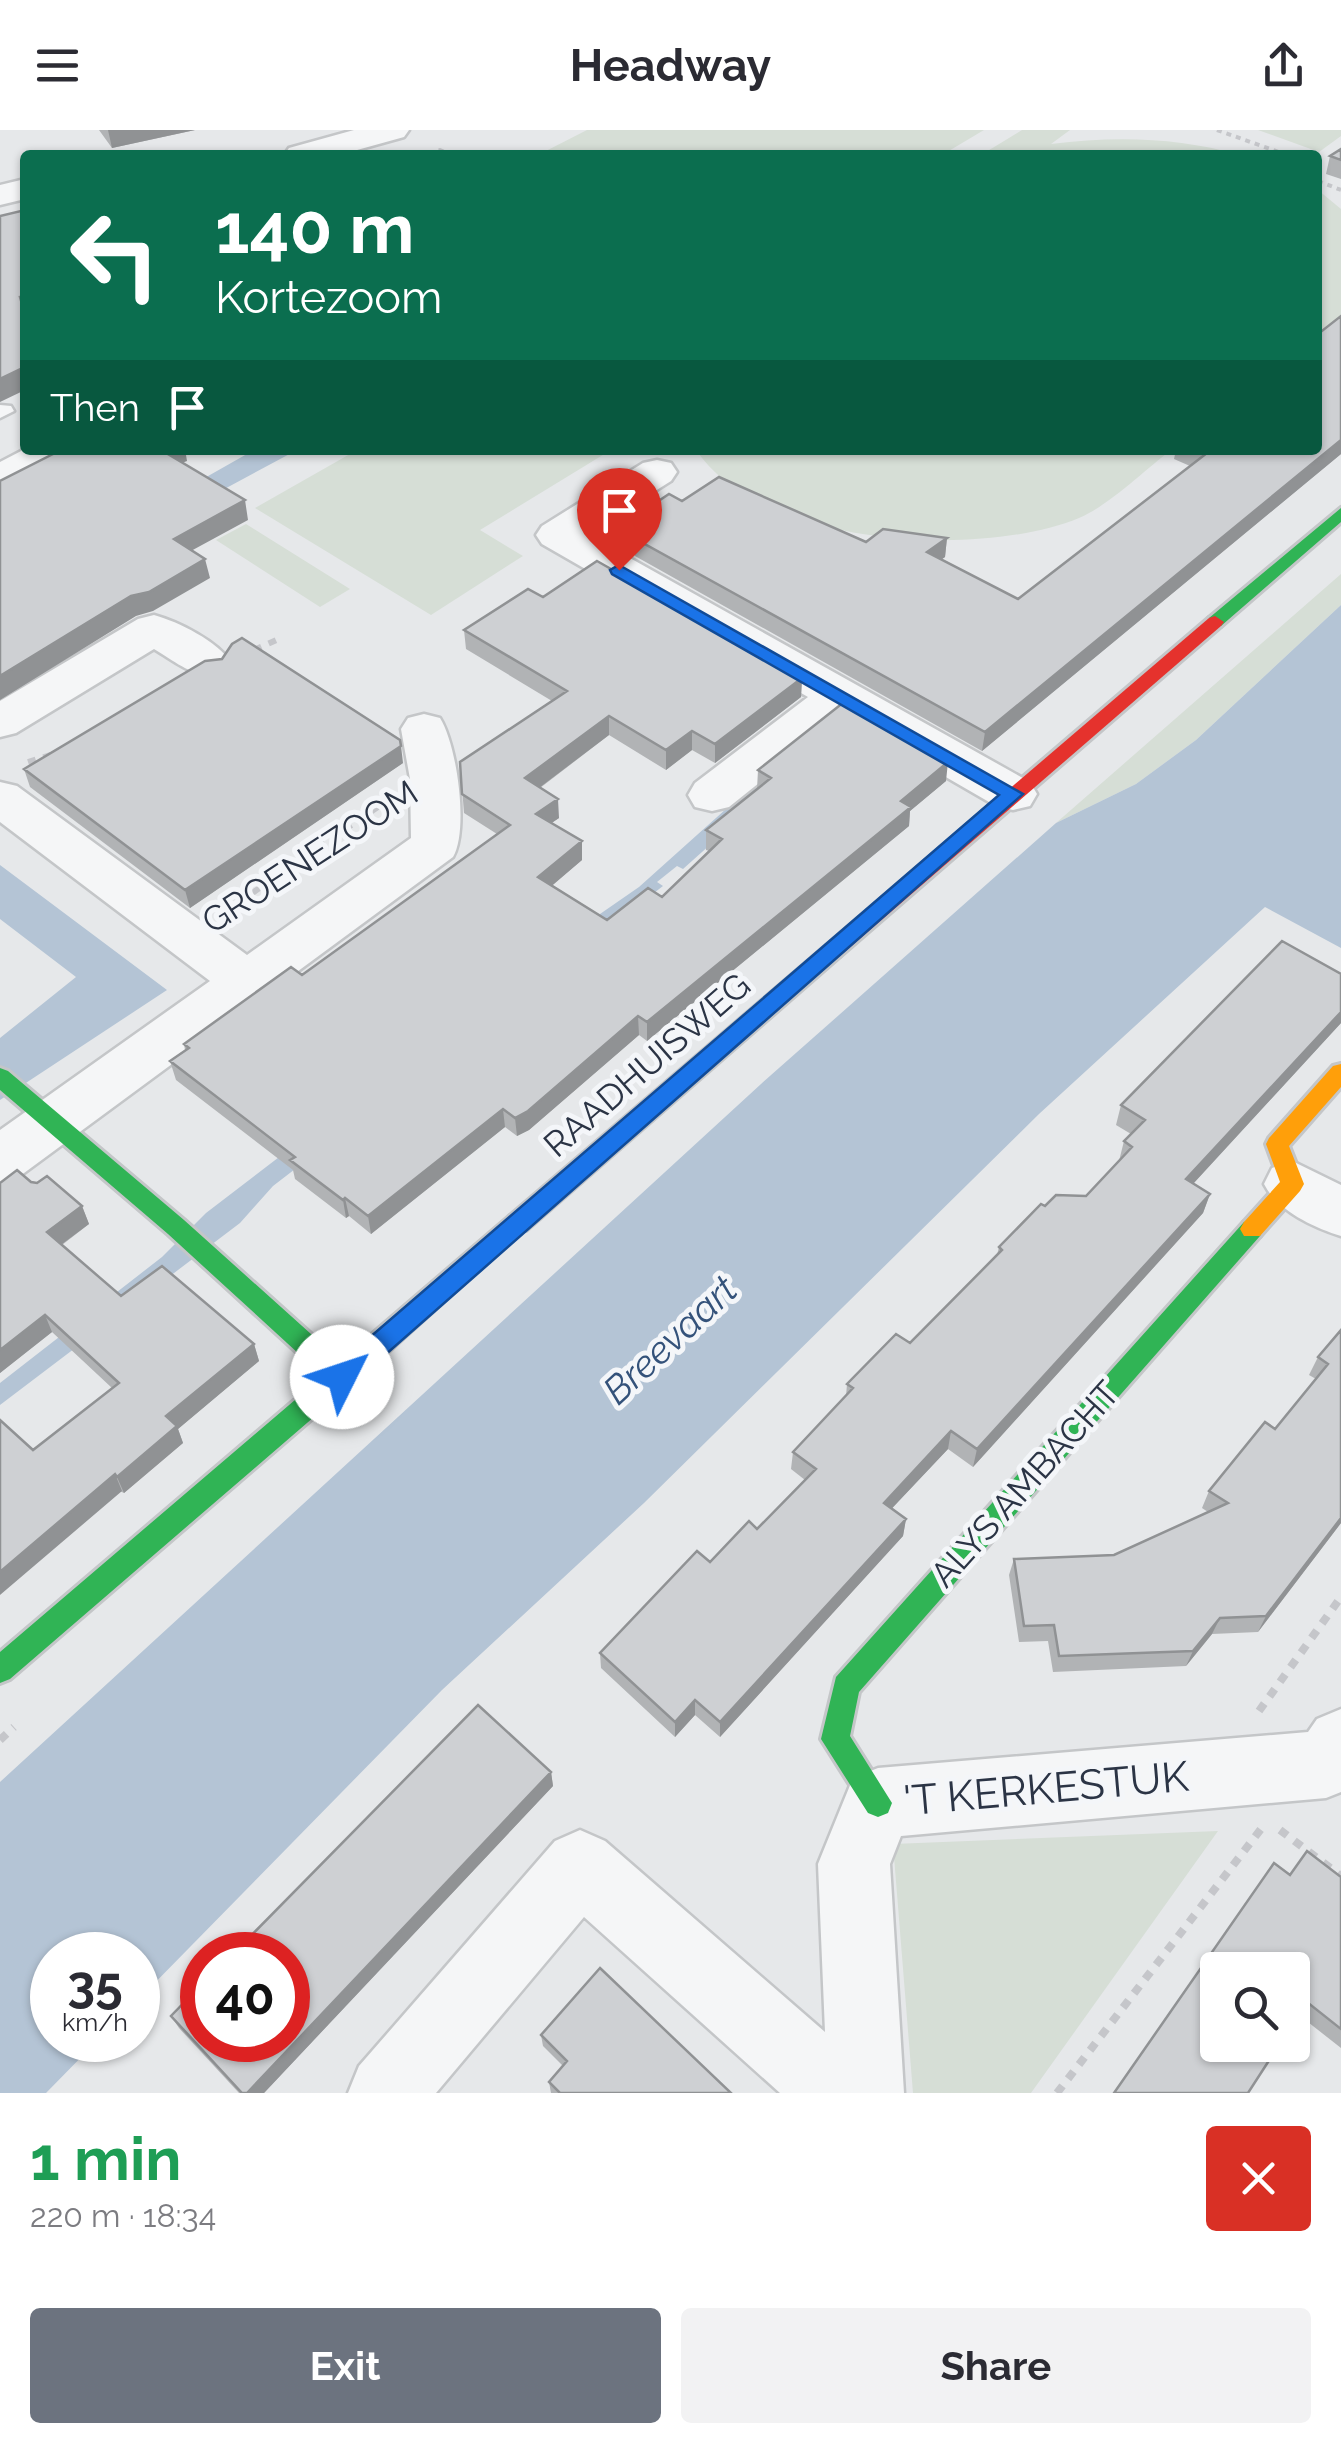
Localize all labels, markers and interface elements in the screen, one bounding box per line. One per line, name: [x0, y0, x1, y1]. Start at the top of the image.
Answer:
icon: menu: [30, 38, 85, 93]
icon: share: [1256, 38, 1311, 93]
text: Headway: [570, 39, 771, 92]
text: 140 m: [215, 187, 415, 269]
icon: left: [50, 190, 180, 320]
text: Kortezoom: [215, 271, 442, 324]
icon: arrive: [160, 380, 215, 435]
text: Then: [50, 385, 140, 430]
pin: [577, 468, 662, 571]
icon: arrive: [592, 483, 647, 538]
street label: GROENEZOOM: [194, 772, 425, 941]
street label: RAADHUISWEG: [535, 964, 758, 1165]
water label: Breevaart: [594, 1266, 746, 1413]
position arrow: [290, 1325, 394, 1429]
street label: ALYS AMBACHT: [922, 1373, 1128, 1595]
street label: 'T KERKESTUK: [902, 1752, 1190, 1825]
speed limit sign: 40: [180, 1932, 310, 2062]
map controls: [1200, 1952, 1310, 2062]
button: search: [1200, 1952, 1310, 2062]
text: 35: [67, 1955, 123, 2014]
text: km/h: [62, 2007, 128, 2037]
text: 1 min: [30, 2124, 181, 2194]
button: close: [1206, 2126, 1311, 2231]
text: 220 m · 18:34: [30, 2197, 216, 2234]
button: Exit: [30, 2308, 661, 2423]
button: Share: [681, 2308, 1311, 2423]

